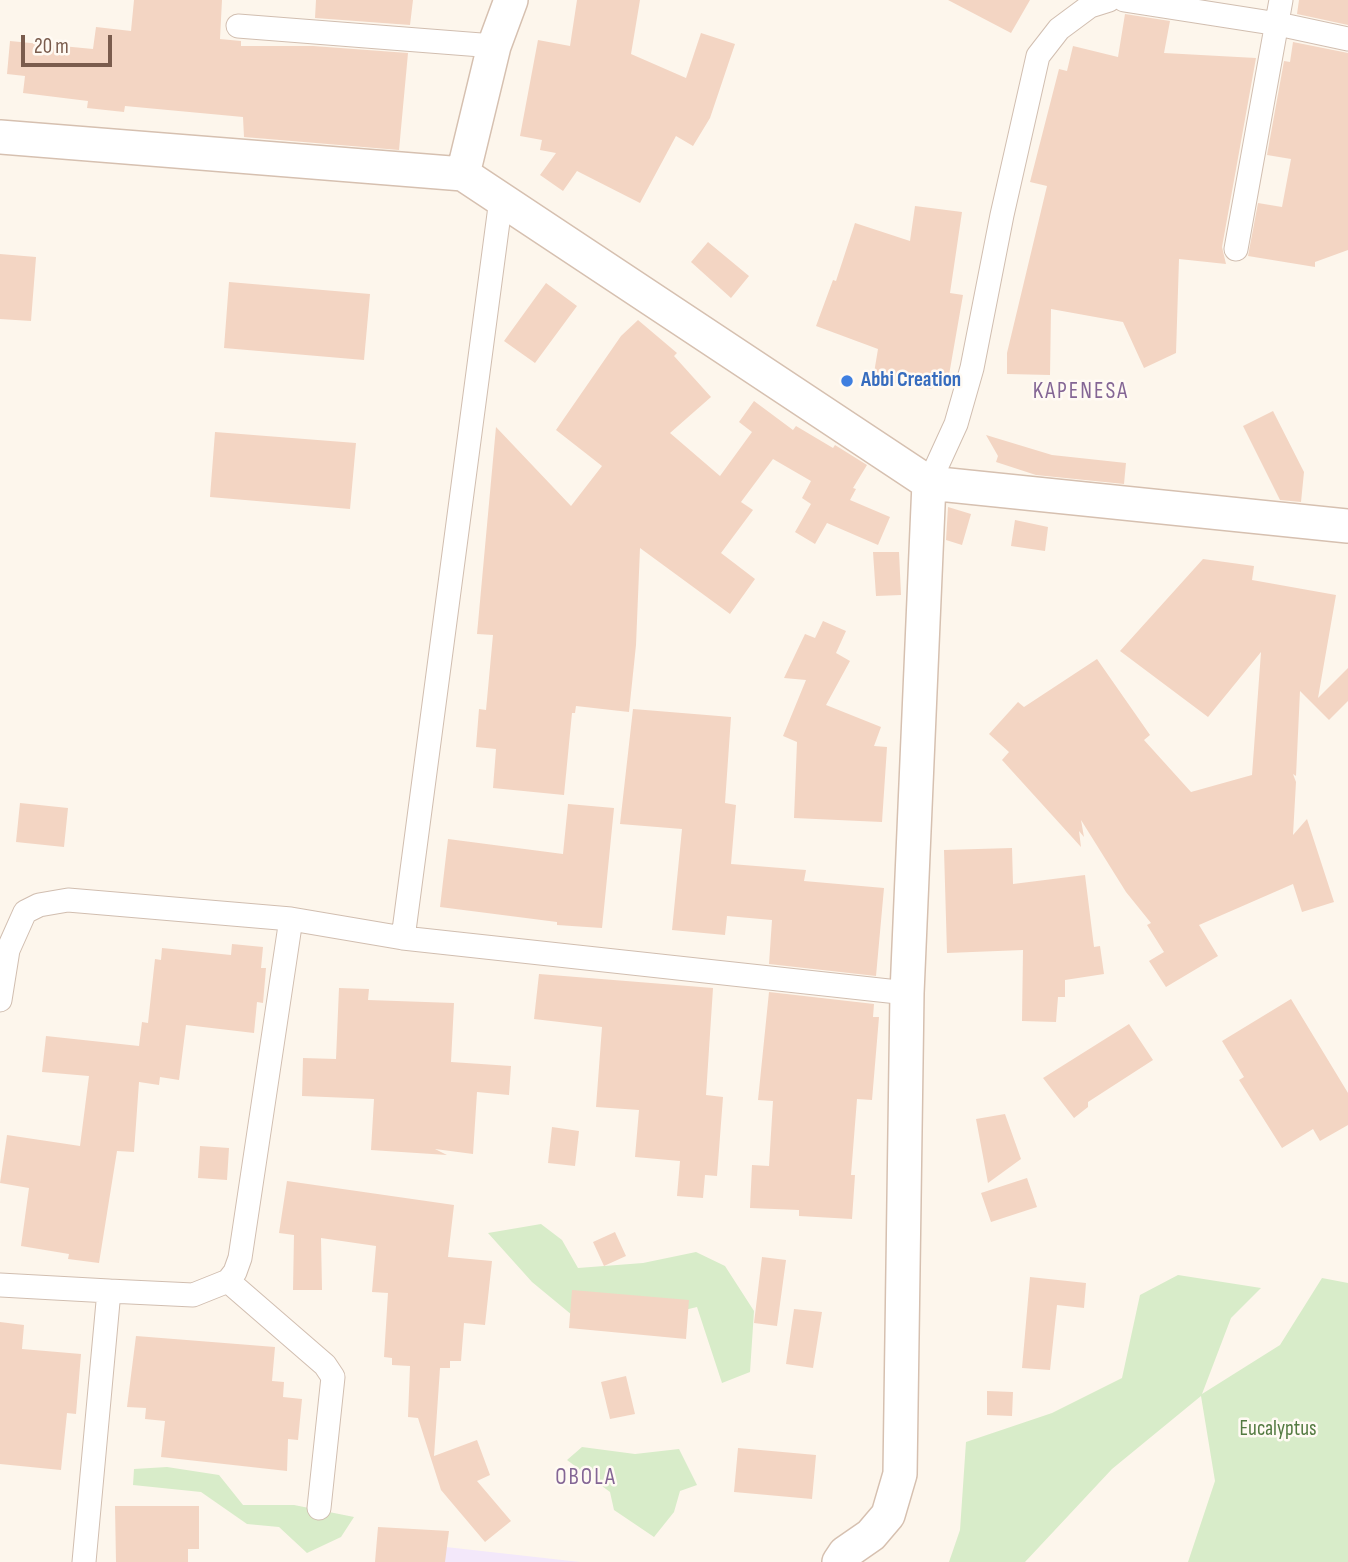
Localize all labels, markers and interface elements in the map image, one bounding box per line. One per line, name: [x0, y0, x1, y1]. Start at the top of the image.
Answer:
scale bar: [24, 21, 116, 65]
text: 20 m: [34, 34, 69, 59]
place label: Abbi Creation: [861, 368, 961, 394]
marker: Abbi Creation: [839, 373, 855, 389]
district label: KAPENESA: [1034, 378, 1128, 406]
park label: Eucalyptus: [1239, 1417, 1317, 1443]
district label: OBOLA: [556, 1464, 616, 1492]

